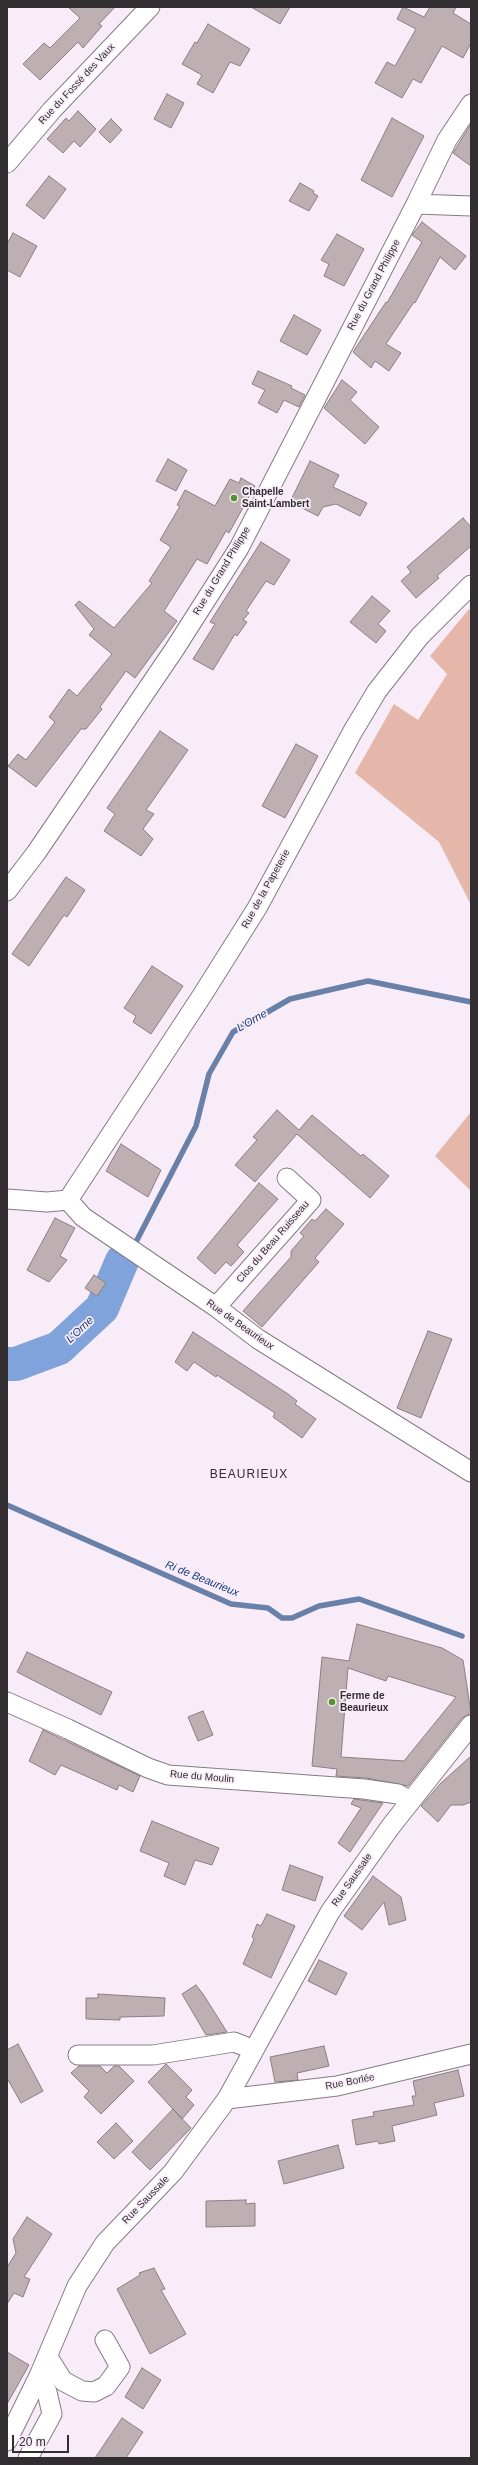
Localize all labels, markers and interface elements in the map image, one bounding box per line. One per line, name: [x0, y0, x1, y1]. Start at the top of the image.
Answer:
street label: Rue du Fossé des Vaux: [36, 41, 118, 127]
street label: Rue du Grand Philippe: [345, 238, 403, 332]
place label: Chapelle Saint-Lambert: [242, 486, 309, 510]
marker: Chapelle Saint-Lambert: [229, 493, 239, 503]
street label: Rue du Grand Philippe: [191, 525, 253, 617]
street label: Rue de la Papeterie: [239, 847, 293, 931]
water label: L'Orne: [235, 1007, 269, 1035]
street label: Clos du Beau Ruisseau: [234, 1199, 312, 1285]
street label: Rue de Beaurieux: [204, 1297, 276, 1353]
water label: L'Orne: [64, 1314, 96, 1346]
district label: BEAURIEUX: [210, 1468, 288, 1482]
water label: Ri de Beaurieux: [163, 1558, 241, 1600]
place label: Ferme de Beaurieux: [340, 1690, 388, 1714]
marker: Ferme de Beaurieux: [327, 1697, 337, 1707]
street label: Rue du Moulin: [169, 1768, 235, 1786]
street label: Rue Saussale: [329, 1851, 375, 1909]
street label: Rue Borlée: [324, 2071, 376, 2093]
street label: Rue Saussale: [120, 2173, 172, 2227]
scale bar: [14, 2427, 71, 2453]
text: 20 m: [19, 2435, 46, 2449]

